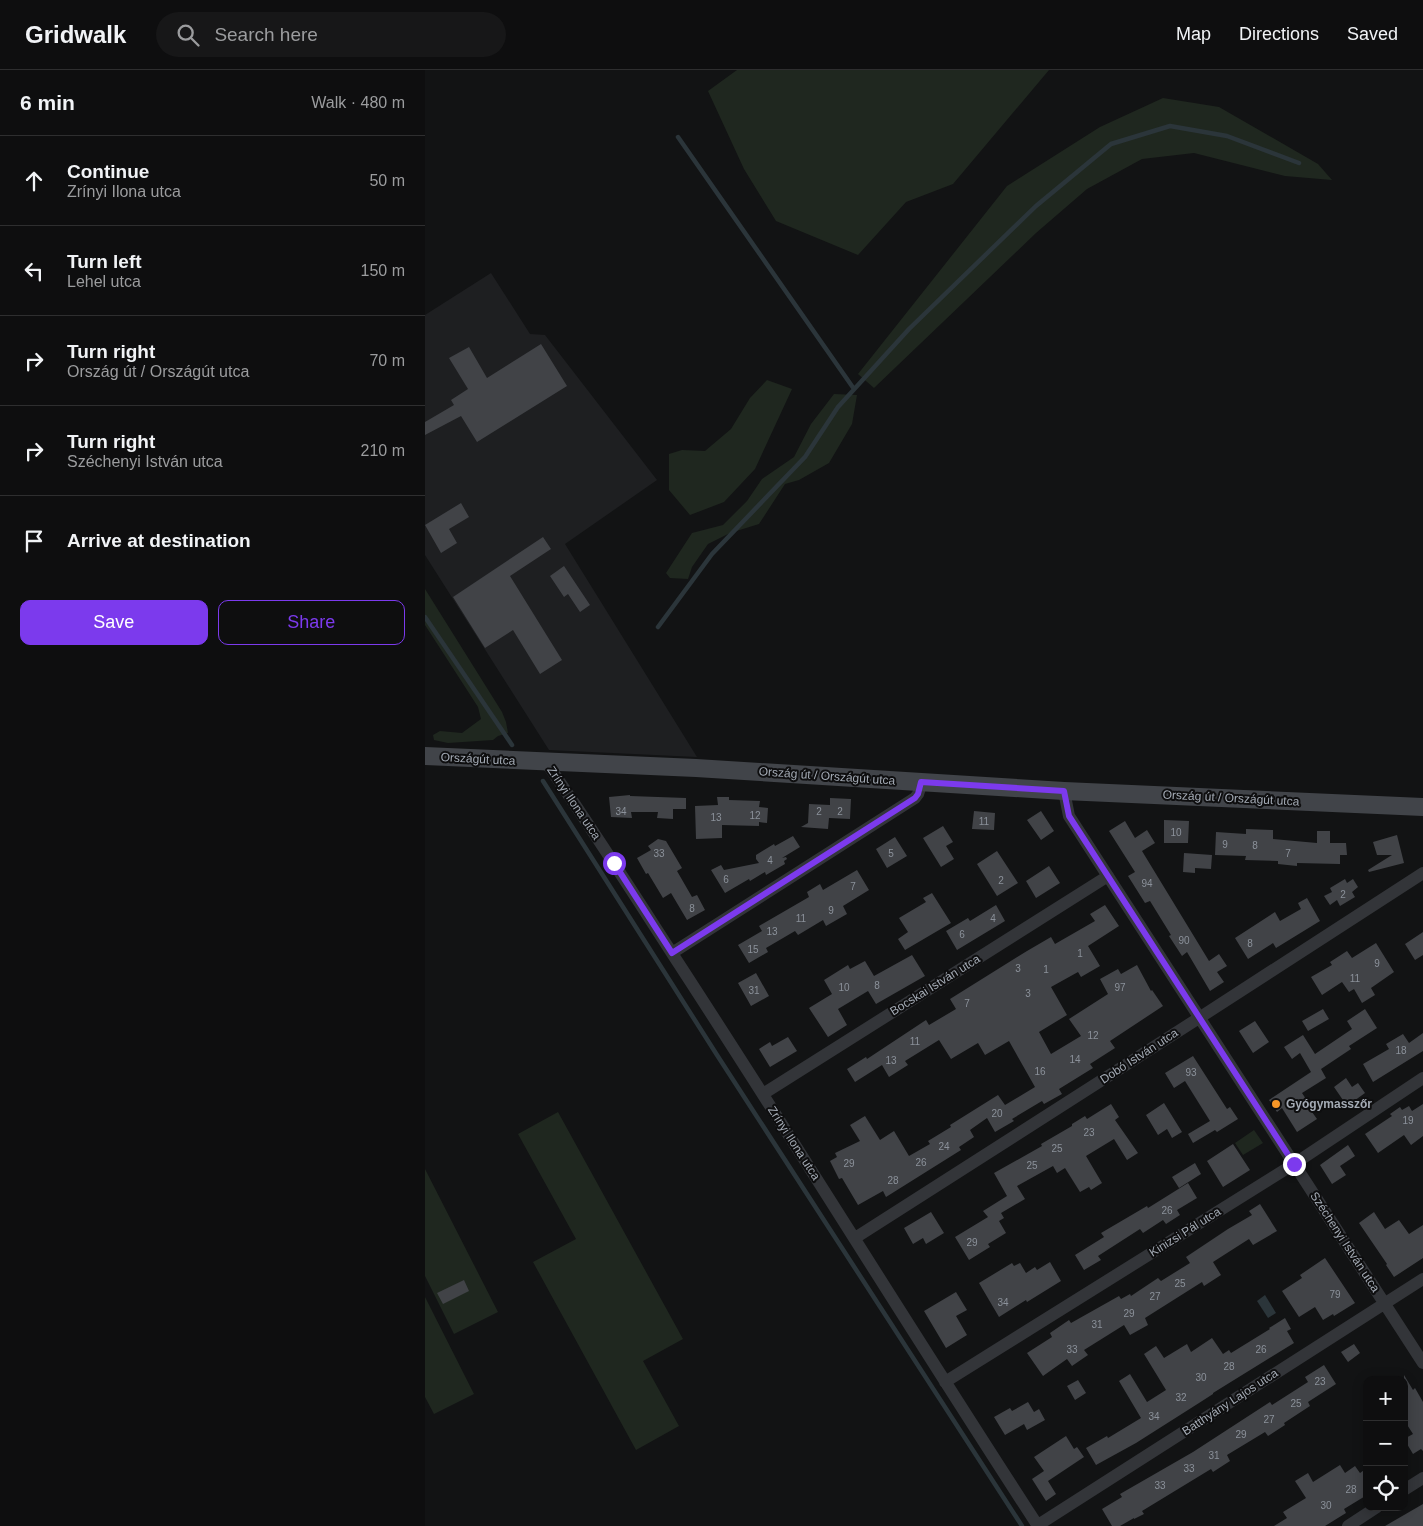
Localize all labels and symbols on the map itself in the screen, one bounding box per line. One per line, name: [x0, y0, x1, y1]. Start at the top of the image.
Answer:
street label: Országút utca: [440, 750, 516, 768]
street label: Zrínyi Ilona utca: [544, 764, 604, 843]
street label: Ország út / Országút utca: [758, 764, 896, 788]
street label: Ország út / Országút utca: [1162, 787, 1300, 809]
house number: 34: [615, 806, 627, 817]
house number: 2: [816, 806, 822, 817]
house number: 2: [837, 806, 843, 817]
house number: 12: [749, 810, 761, 821]
house number: 13: [710, 812, 722, 823]
house number: 11: [979, 816, 990, 827]
house number: 10: [1170, 827, 1182, 838]
house number: 9: [1222, 839, 1228, 850]
house number: 8: [1252, 840, 1258, 851]
house number: 33: [653, 848, 665, 859]
house number: 5: [888, 848, 894, 859]
house number: 7: [1285, 848, 1291, 859]
route start: [603, 852, 626, 875]
house number: 4: [767, 855, 773, 866]
house number: 6: [723, 874, 729, 885]
house number: 2: [998, 875, 1004, 886]
house number: 94: [1141, 878, 1153, 889]
house number: 7: [850, 881, 856, 892]
house number: 2: [1340, 889, 1346, 900]
house number: 8: [689, 903, 695, 914]
house number: 9: [828, 905, 834, 916]
house number: 11: [796, 913, 807, 924]
house number: 4: [990, 913, 996, 924]
house number: 13: [766, 926, 778, 937]
house number: 6: [959, 929, 965, 940]
house number: 90: [1178, 935, 1190, 946]
house number: 8: [1247, 938, 1253, 949]
house number: 15: [747, 944, 759, 955]
house number: 1: [1077, 948, 1083, 959]
street label: Bocskai István utca: [887, 952, 983, 1018]
house number: 9: [1374, 958, 1380, 969]
house number: 3: [1015, 963, 1021, 974]
house number: 1: [1043, 964, 1049, 975]
house number: 11: [1350, 973, 1361, 984]
house number: 8: [874, 980, 880, 991]
house number: 10: [838, 982, 850, 993]
house number: 97: [1114, 982, 1126, 993]
house number: 31: [748, 985, 760, 996]
house number: 3: [1025, 988, 1031, 999]
house number: 7: [964, 998, 970, 1009]
street label: Dobó István utca: [1097, 1025, 1181, 1086]
house number: 12: [1087, 1030, 1099, 1041]
house number: 11: [910, 1036, 921, 1047]
house number: 18: [1395, 1045, 1407, 1056]
house number: 14: [1069, 1054, 1081, 1065]
house number: 13: [885, 1055, 897, 1066]
house number: 16: [1034, 1066, 1046, 1077]
house number: 93: [1185, 1067, 1197, 1078]
place label: Gyógymasszőr: [1286, 1097, 1372, 1111]
marker: Gyógymasszőr: [1270, 1098, 1282, 1110]
street label: Zrínyi Ilona utca: [765, 1103, 823, 1183]
house number: 20: [991, 1108, 1003, 1119]
house number: 19: [1402, 1115, 1414, 1126]
house number: 23: [1083, 1127, 1095, 1138]
house number: 24: [938, 1141, 950, 1152]
house number: 25: [1051, 1143, 1063, 1154]
route end: [1283, 1153, 1306, 1176]
house number: 26: [915, 1157, 927, 1168]
house number: 29: [843, 1158, 855, 1169]
house number: 25: [1026, 1160, 1038, 1171]
house number: 28: [887, 1175, 899, 1186]
street label: Széchenyi István utca: [1307, 1189, 1383, 1295]
street label: Kinizsi Pál utca: [1147, 1204, 1223, 1259]
house number: 26: [1161, 1205, 1173, 1216]
house number: 29: [966, 1237, 978, 1248]
house number: 25: [1174, 1278, 1186, 1289]
house number: 79: [1329, 1289, 1341, 1300]
house number: 27: [1149, 1291, 1161, 1302]
house number: 34: [997, 1297, 1009, 1308]
house number: 29: [1123, 1308, 1135, 1319]
house number: 31: [1091, 1319, 1103, 1330]
house number: 33: [1066, 1344, 1078, 1355]
house number: 26: [1255, 1344, 1267, 1355]
house number: 28: [1223, 1361, 1235, 1372]
street label: Batthyány Lajos utca: [1179, 1366, 1281, 1438]
house number: 30: [1195, 1372, 1207, 1383]
house number: 23: [1314, 1376, 1326, 1387]
house number: 32: [1175, 1392, 1187, 1403]
house number: 25: [1290, 1398, 1302, 1409]
house number: 34: [1148, 1411, 1160, 1422]
house number: 27: [1263, 1414, 1275, 1425]
house number: 29: [1235, 1429, 1247, 1440]
house number: 31: [1208, 1450, 1220, 1461]
house number: 33: [1183, 1463, 1195, 1474]
house number: 33: [1154, 1480, 1166, 1491]
house number: 28: [1345, 1484, 1357, 1495]
house number: 30: [1320, 1500, 1332, 1511]

